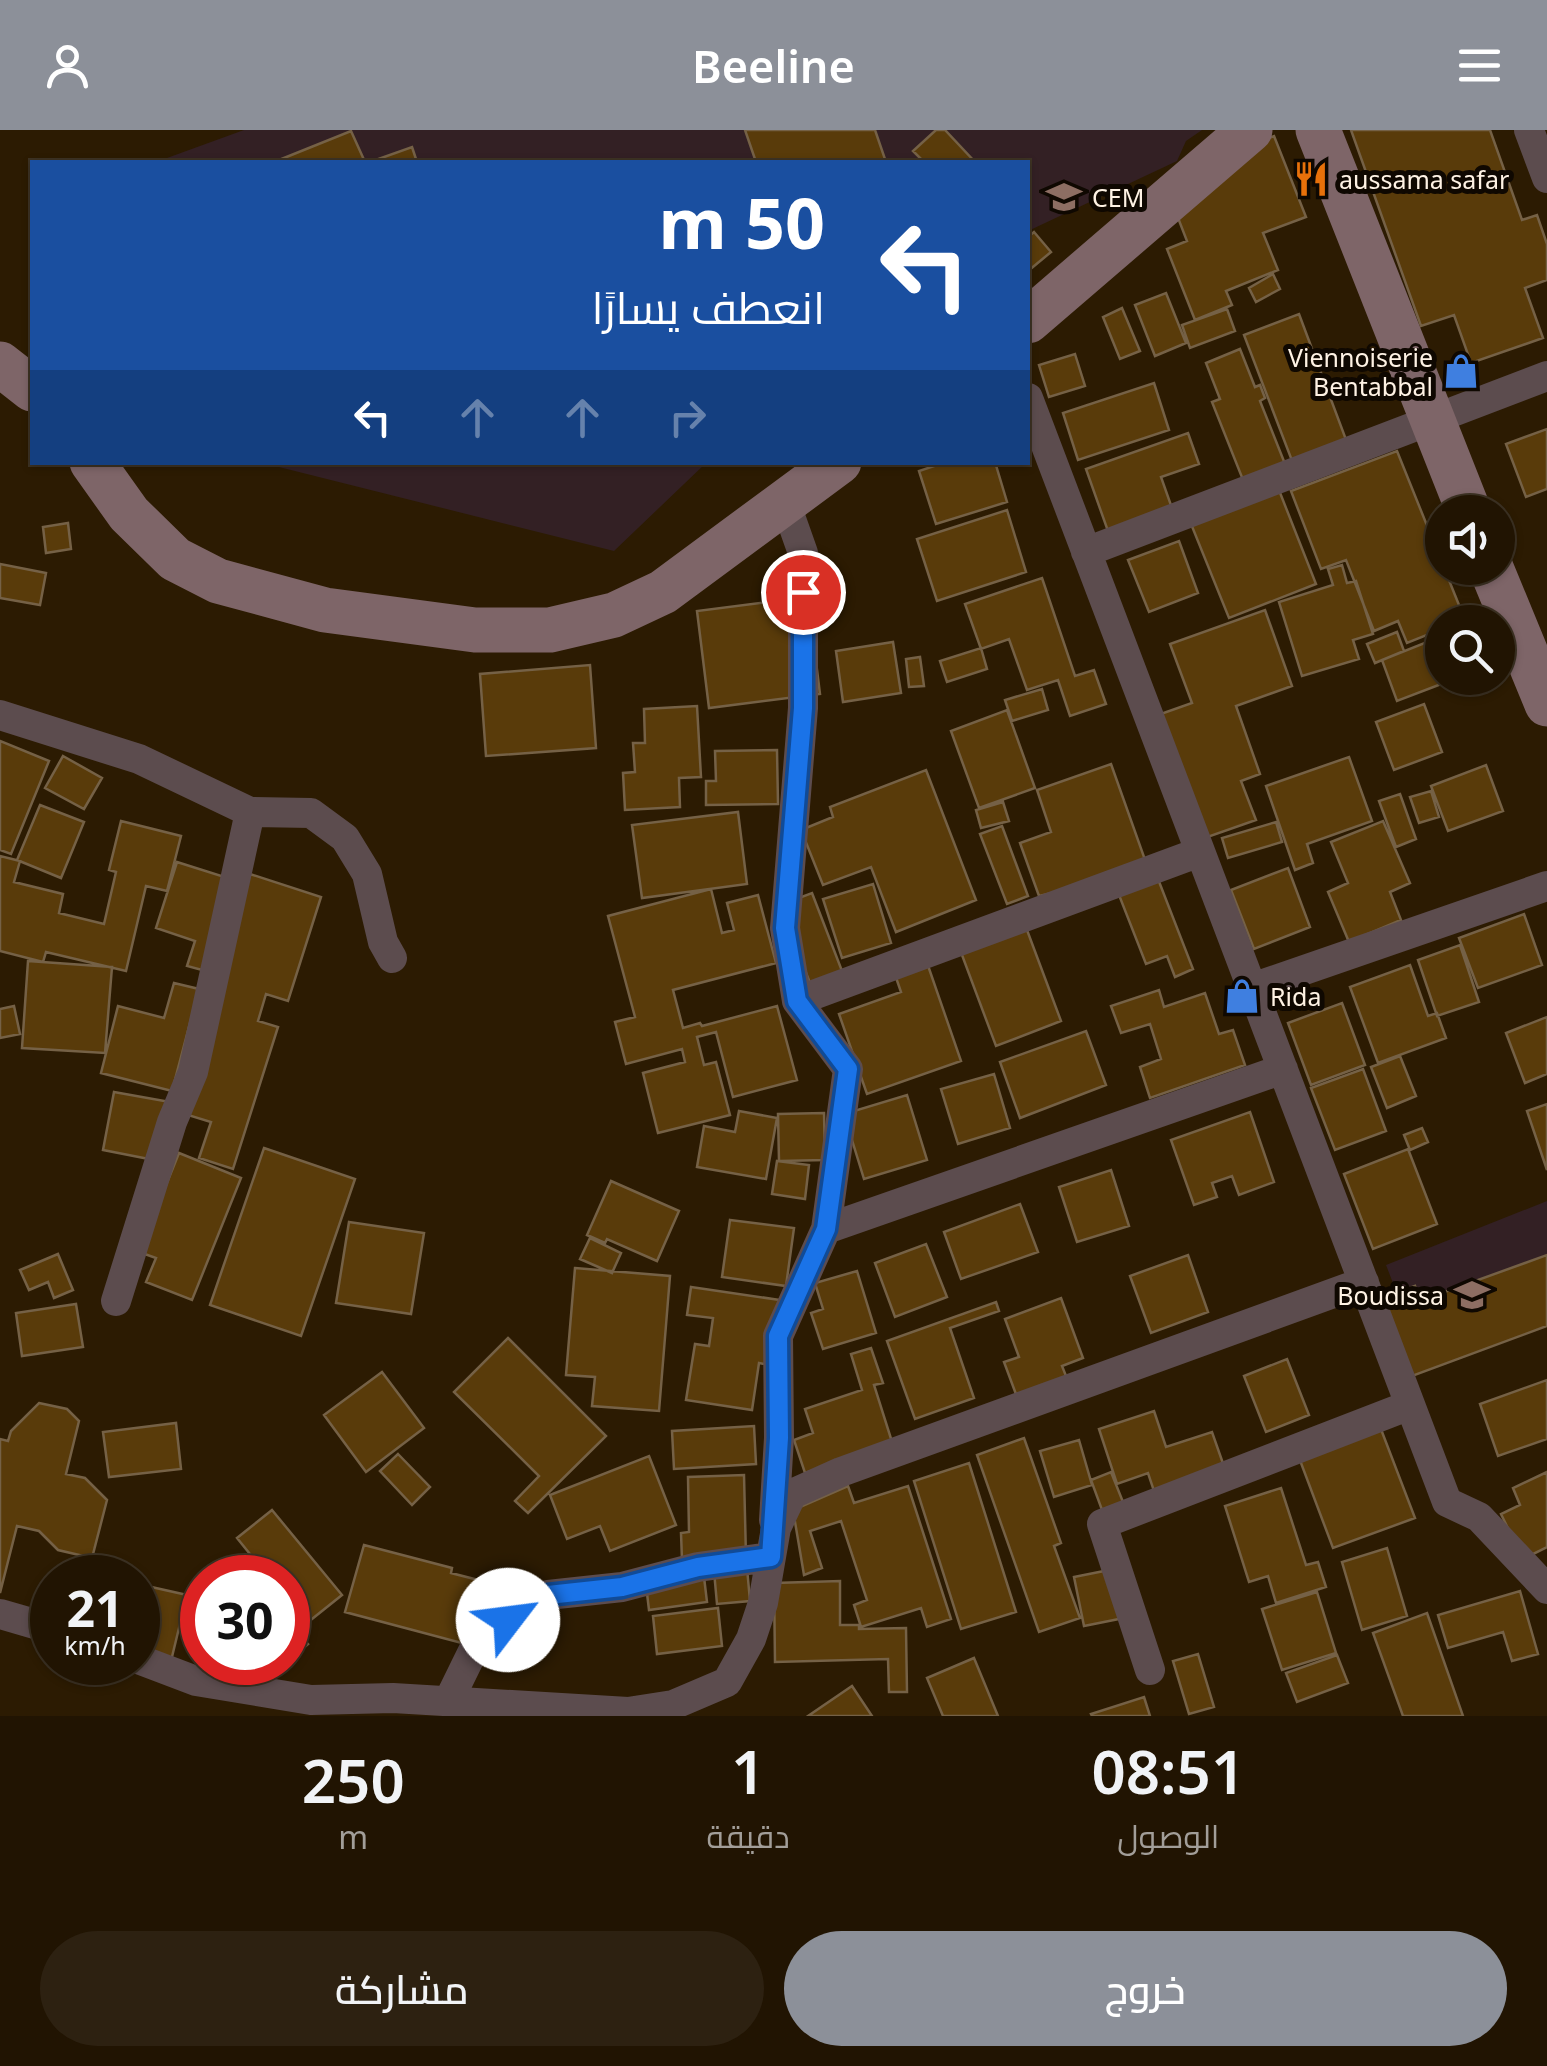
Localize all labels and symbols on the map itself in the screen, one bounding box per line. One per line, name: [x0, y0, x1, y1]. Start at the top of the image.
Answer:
restaurant icon: aussama safar: [1292, 160, 1330, 198]
place label: aussama safar: [1339, 162, 1509, 196]
school or university icon: CEM: [1045, 178, 1083, 216]
place label: CEM: [1092, 180, 1144, 214]
place label: Viennoiserie Bentabbal: [1288, 340, 1433, 403]
shop icon: Viennoiserie Bentabbal: [1442, 352, 1480, 390]
pin: [761, 550, 846, 635]
shop icon: Rida: [1223, 977, 1261, 1015]
place label: Rida: [1270, 979, 1321, 1013]
school or university icon: Boudissa: [1453, 1276, 1491, 1314]
place label: Boudissa: [1337, 1278, 1444, 1312]
speed limit sign: 30: [180, 1555, 310, 1685]
position arrow: [456, 1568, 560, 1672]

